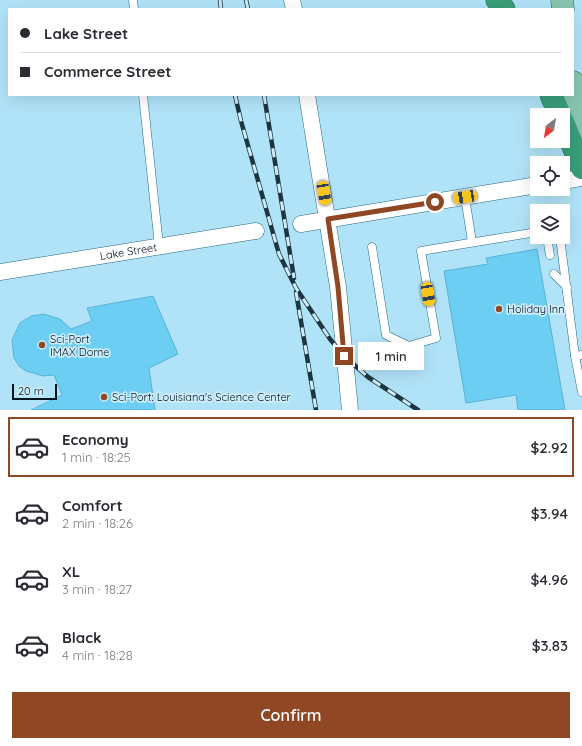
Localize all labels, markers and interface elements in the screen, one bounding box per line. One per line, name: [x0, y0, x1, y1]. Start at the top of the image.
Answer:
text: Lake Street: [44, 24, 128, 43]
text: Commerce Street: [44, 62, 171, 81]
north arrow: [530, 108, 570, 148]
map controls: [530, 108, 570, 244]
button: locate: [530, 156, 570, 196]
car: [316, 180, 332, 206]
car: [452, 189, 478, 205]
route start: [426, 193, 444, 211]
button: layers: [530, 204, 570, 244]
street label: Lake Street: [99, 240, 158, 263]
car: [420, 281, 436, 307]
place label: Holiday Inn: [507, 302, 565, 316]
marker: Holiday Inn: [494, 304, 504, 314]
place label: Sci-Port IMAX Dome: [50, 332, 110, 359]
marker: Sci-Port IMAX Dome: [37, 340, 47, 350]
callout: 1 min: [358, 342, 424, 370]
route end: [335, 347, 353, 365]
text: 1 min: [375, 348, 407, 364]
scale bar: [12, 382, 57, 401]
text: 20 m: [18, 384, 44, 398]
place label: Sci-Port: Louisiana's Science Center: [112, 390, 292, 404]
marker: Sci-Port: Louisiana's Science Center: [99, 392, 109, 402]
icon: car: [14, 429, 50, 465]
text: Economy: [62, 430, 129, 449]
text: $2.92: [530, 438, 568, 457]
text: 1 min · 18:25: [62, 449, 131, 465]
icon: car: [14, 495, 50, 531]
text: Comfort: [62, 496, 123, 515]
text: $3.94: [531, 504, 568, 523]
text: 2 min · 18:26: [62, 515, 133, 531]
icon: car: [14, 561, 50, 597]
text: XL: [62, 562, 80, 581]
text: $4.96: [531, 570, 568, 589]
text: 3 min · 18:27: [62, 581, 132, 597]
icon: car: [14, 627, 50, 663]
text: Black: [62, 628, 102, 647]
text: $3.83: [532, 636, 568, 655]
text: 4 min · 18:28: [62, 647, 133, 663]
button: Confirm: [12, 692, 570, 738]

